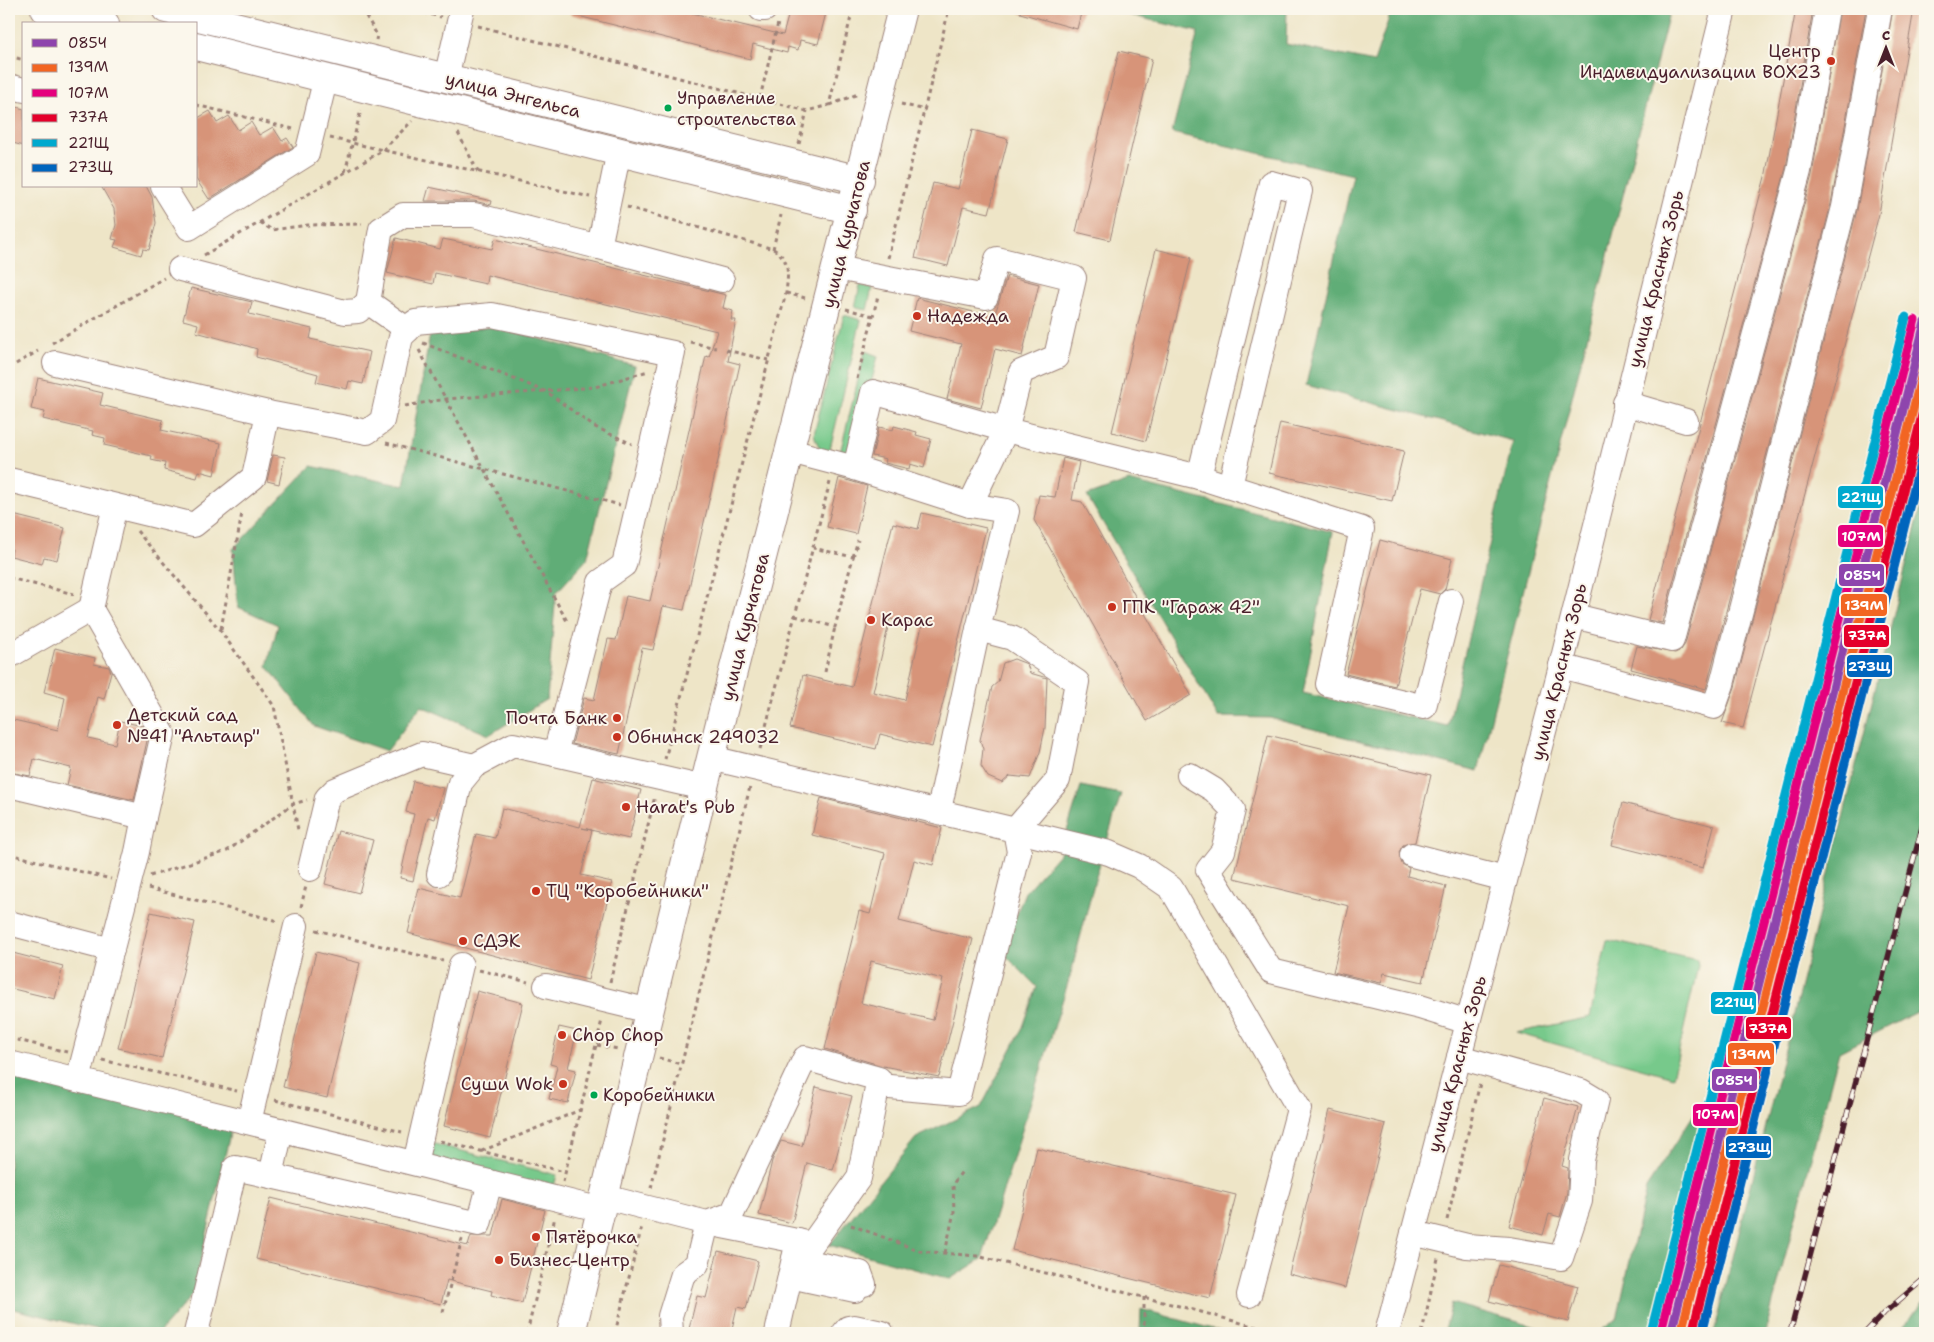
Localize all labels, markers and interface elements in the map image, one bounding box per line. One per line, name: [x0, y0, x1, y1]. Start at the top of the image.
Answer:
legend: [22, 22, 198, 188]
north arrow: [1862, 22, 1912, 72]
text: С: [1882, 26, 1890, 44]
text: 085Ч: [68, 33, 107, 53]
place label: Центр Индивидуализации BOX23: [1580, 39, 1821, 84]
marker: Центр Индивидуализации BOX23: [1825, 55, 1837, 67]
text: 139М: [68, 57, 109, 77]
street label: улица Энгельса: [443, 67, 583, 123]
text: 107М: [68, 83, 109, 103]
place label: Управление строительства: [677, 87, 796, 130]
marker: Управление строительства: [663, 103, 673, 113]
text: 737А: [68, 107, 108, 127]
text: 221Щ: [68, 133, 109, 153]
text: 273Щ: [68, 157, 112, 177]
street label: улица Курчатова: [816, 157, 876, 311]
street label: улица Красных Зорь: [1622, 188, 1690, 370]
place label: Надежда: [927, 304, 1009, 328]
marker: Надежда: [911, 310, 923, 322]
line badge: 221Щ: [1837, 485, 1884, 509]
text: 221Щ: [1841, 488, 1881, 506]
line badge: 107М: [1837, 524, 1884, 548]
text: 107М: [1841, 527, 1881, 545]
street label: улица Курчатова: [715, 550, 775, 704]
line badge: 085Ч: [1838, 563, 1885, 587]
text: 085Ч: [1843, 566, 1881, 584]
street label: улица Красных Зорь: [1525, 581, 1593, 763]
line badge: 139М: [1840, 593, 1888, 617]
place label: ГПК "Гараж 42": [1122, 595, 1260, 619]
text: 139М: [1844, 596, 1884, 614]
marker: ГПК "Гараж 42": [1106, 601, 1118, 613]
place label: Карас: [881, 608, 934, 632]
marker: Карас: [865, 614, 877, 626]
line badge: 737А: [1843, 624, 1890, 648]
text: 737А: [1848, 626, 1887, 644]
line badge: 273Щ: [1846, 654, 1893, 678]
text: 273Щ: [1848, 657, 1891, 675]
place label: Детский сад №41 "Альтаир": [127, 703, 260, 748]
place label: Почта Банк: [506, 706, 607, 730]
marker: Почта Банк: [611, 712, 623, 724]
marker: Детский сад №41 "Альтаир": [111, 719, 123, 731]
place label: Обнинск 249032: [627, 725, 780, 749]
marker: Обнинск 249032: [611, 731, 623, 743]
place label: Harat's Pub: [636, 795, 735, 819]
marker: Harat's Pub: [620, 801, 632, 813]
place label: ТЦ "Коробейники": [546, 879, 709, 903]
marker: ТЦ "Коробейники": [530, 885, 542, 897]
place label: СДЭК: [473, 929, 521, 953]
marker: СДЭК: [457, 935, 469, 947]
street label: улица Красных Зорь: [1422, 973, 1492, 1155]
line badge: 221Щ: [1710, 991, 1757, 1015]
text: 221Щ: [1714, 993, 1754, 1011]
line badge: 737А: [1745, 1016, 1792, 1040]
text: 737А: [1749, 1019, 1788, 1037]
place label: Chop Chop: [572, 1023, 664, 1047]
marker: Chop Chop: [556, 1029, 568, 1041]
line badge: 139М: [1727, 1042, 1775, 1066]
text: 139М: [1731, 1045, 1771, 1063]
line badge: 085Ч: [1711, 1068, 1758, 1092]
text: 085Ч: [1715, 1071, 1753, 1089]
place label: Суши Wok: [461, 1072, 553, 1096]
marker: Суши Wok: [557, 1078, 569, 1090]
place label: Коробейники: [603, 1084, 715, 1106]
marker: Коробейники: [589, 1090, 599, 1100]
line badge: 107М: [1692, 1103, 1739, 1127]
text: 107М: [1695, 1105, 1735, 1123]
line badge: 273Щ: [1725, 1135, 1772, 1159]
text: 273Щ: [1728, 1138, 1771, 1156]
place label: Пятёрочка: [546, 1225, 637, 1249]
marker: Пятёрочка: [530, 1231, 542, 1243]
place label: Бизнес-Центр: [509, 1248, 630, 1272]
marker: Бизнес-Центр: [493, 1254, 505, 1266]

